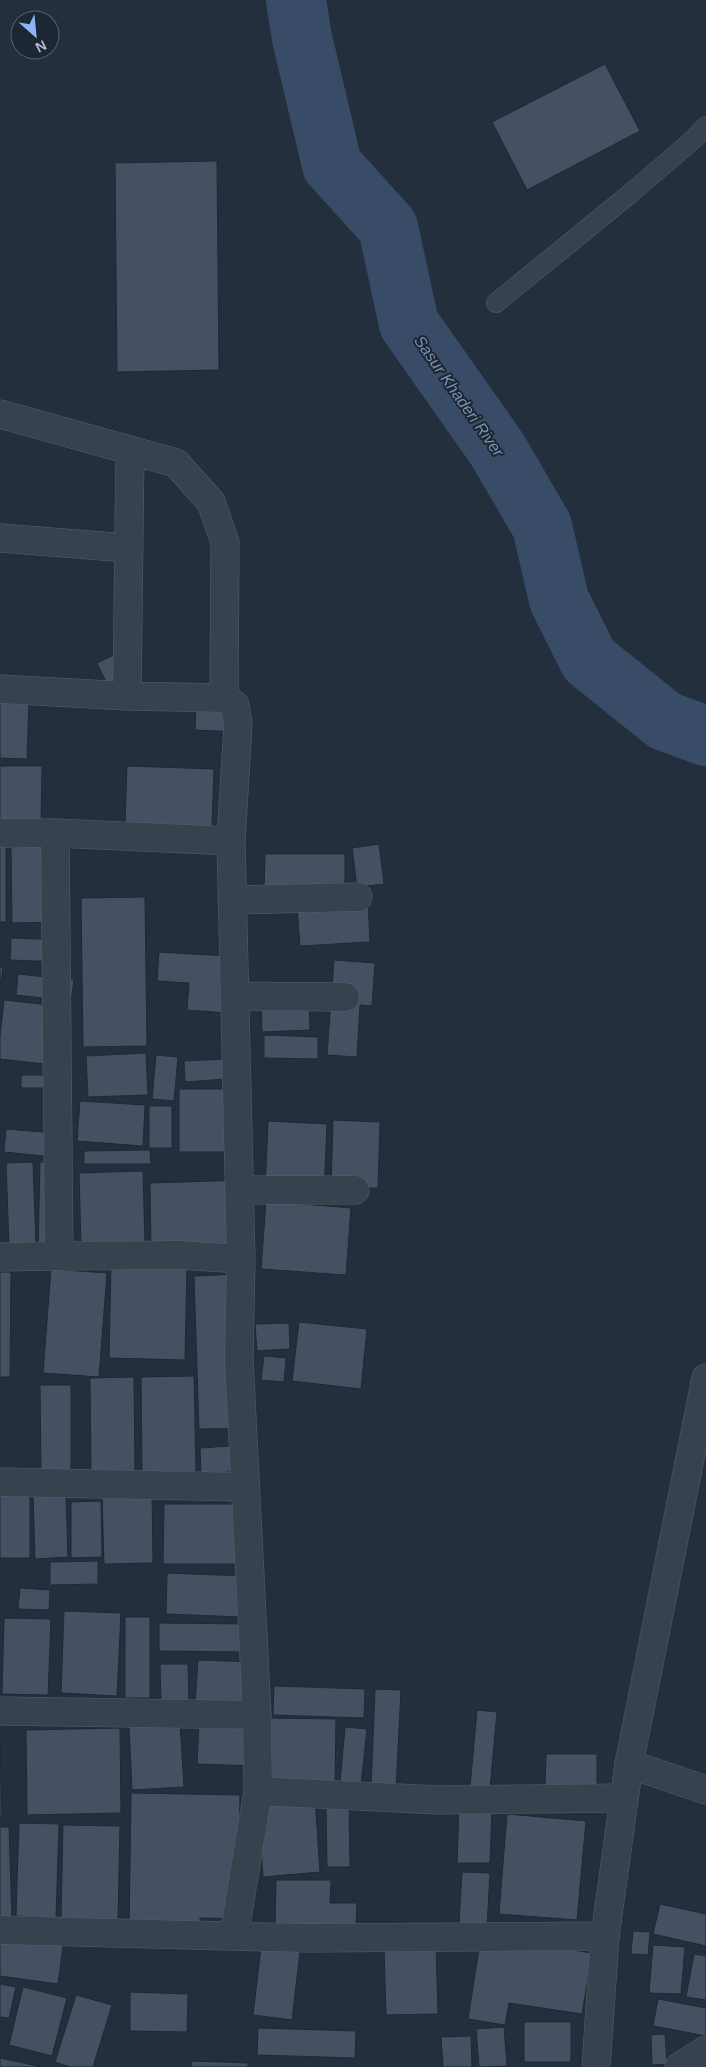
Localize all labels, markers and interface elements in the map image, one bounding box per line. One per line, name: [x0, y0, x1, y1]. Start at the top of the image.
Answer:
north arrow: [10, 10, 60, 60]
text: N: [33, 37, 49, 56]
water label: Sasur Khaderi River: [411, 332, 507, 460]

